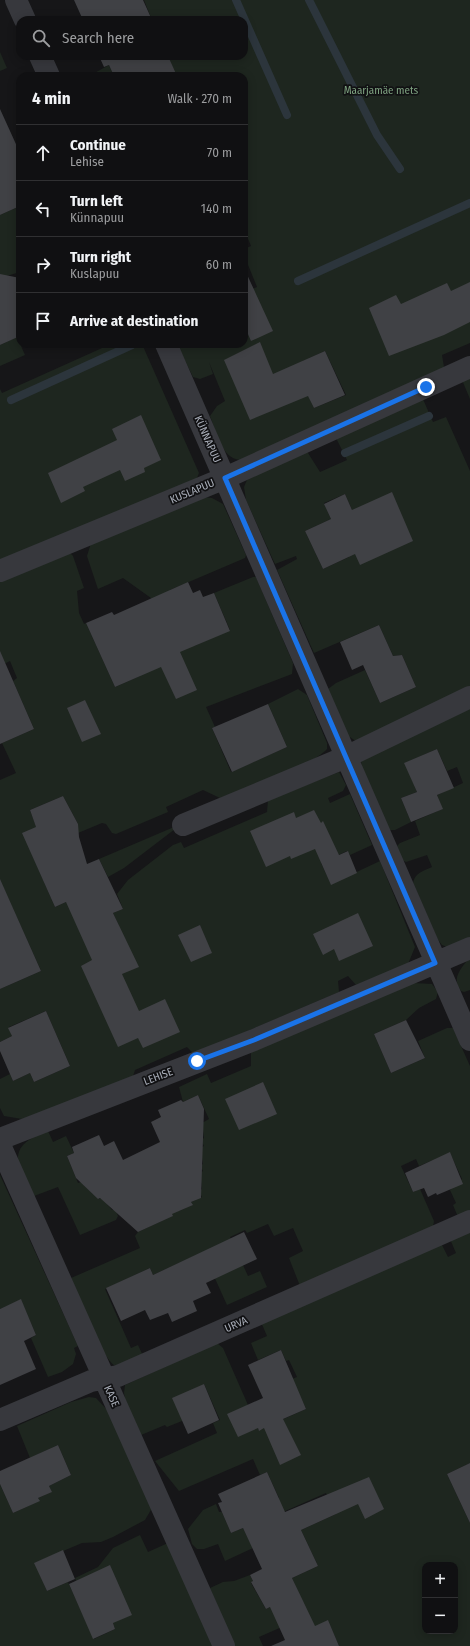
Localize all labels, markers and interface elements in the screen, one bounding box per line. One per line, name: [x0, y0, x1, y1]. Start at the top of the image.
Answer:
search box: [16, 16, 248, 60]
icon: search: [30, 27, 52, 49]
text: Search here: [62, 29, 134, 47]
park label: Maarjamäe mets: [344, 84, 419, 97]
text: 4 min: [32, 88, 71, 109]
text: Walk · 270 m: [167, 91, 232, 106]
text: Continue: [70, 136, 126, 154]
icon: ahead: [32, 142, 54, 164]
text: 70 m: [207, 145, 232, 160]
text: Lehise: [70, 154, 104, 169]
text: Turn left: [70, 192, 123, 210]
icon: left: [32, 198, 54, 220]
text: 140 m: [201, 201, 232, 216]
text: Künnapuu: [70, 210, 124, 225]
text: Turn right: [70, 248, 131, 266]
icon: right: [32, 254, 54, 276]
text: 60 m: [206, 257, 232, 272]
text: Kuslapuu: [70, 266, 119, 281]
icon: arrive: [32, 310, 54, 332]
text: Arrive at destination: [70, 312, 198, 330]
route end: [417, 378, 435, 396]
street label: KÜNNAPUU: [191, 414, 224, 465]
street label: KUSLAPUU: [168, 476, 216, 507]
route start: [188, 1052, 206, 1070]
street label: LEHISE: [142, 1065, 175, 1088]
street label: URVA: [223, 1314, 250, 1335]
street label: KASE: [101, 1383, 122, 1409]
map controls: [422, 1562, 458, 1634]
button: +: [422, 1562, 458, 1598]
button: −: [422, 1598, 458, 1634]

